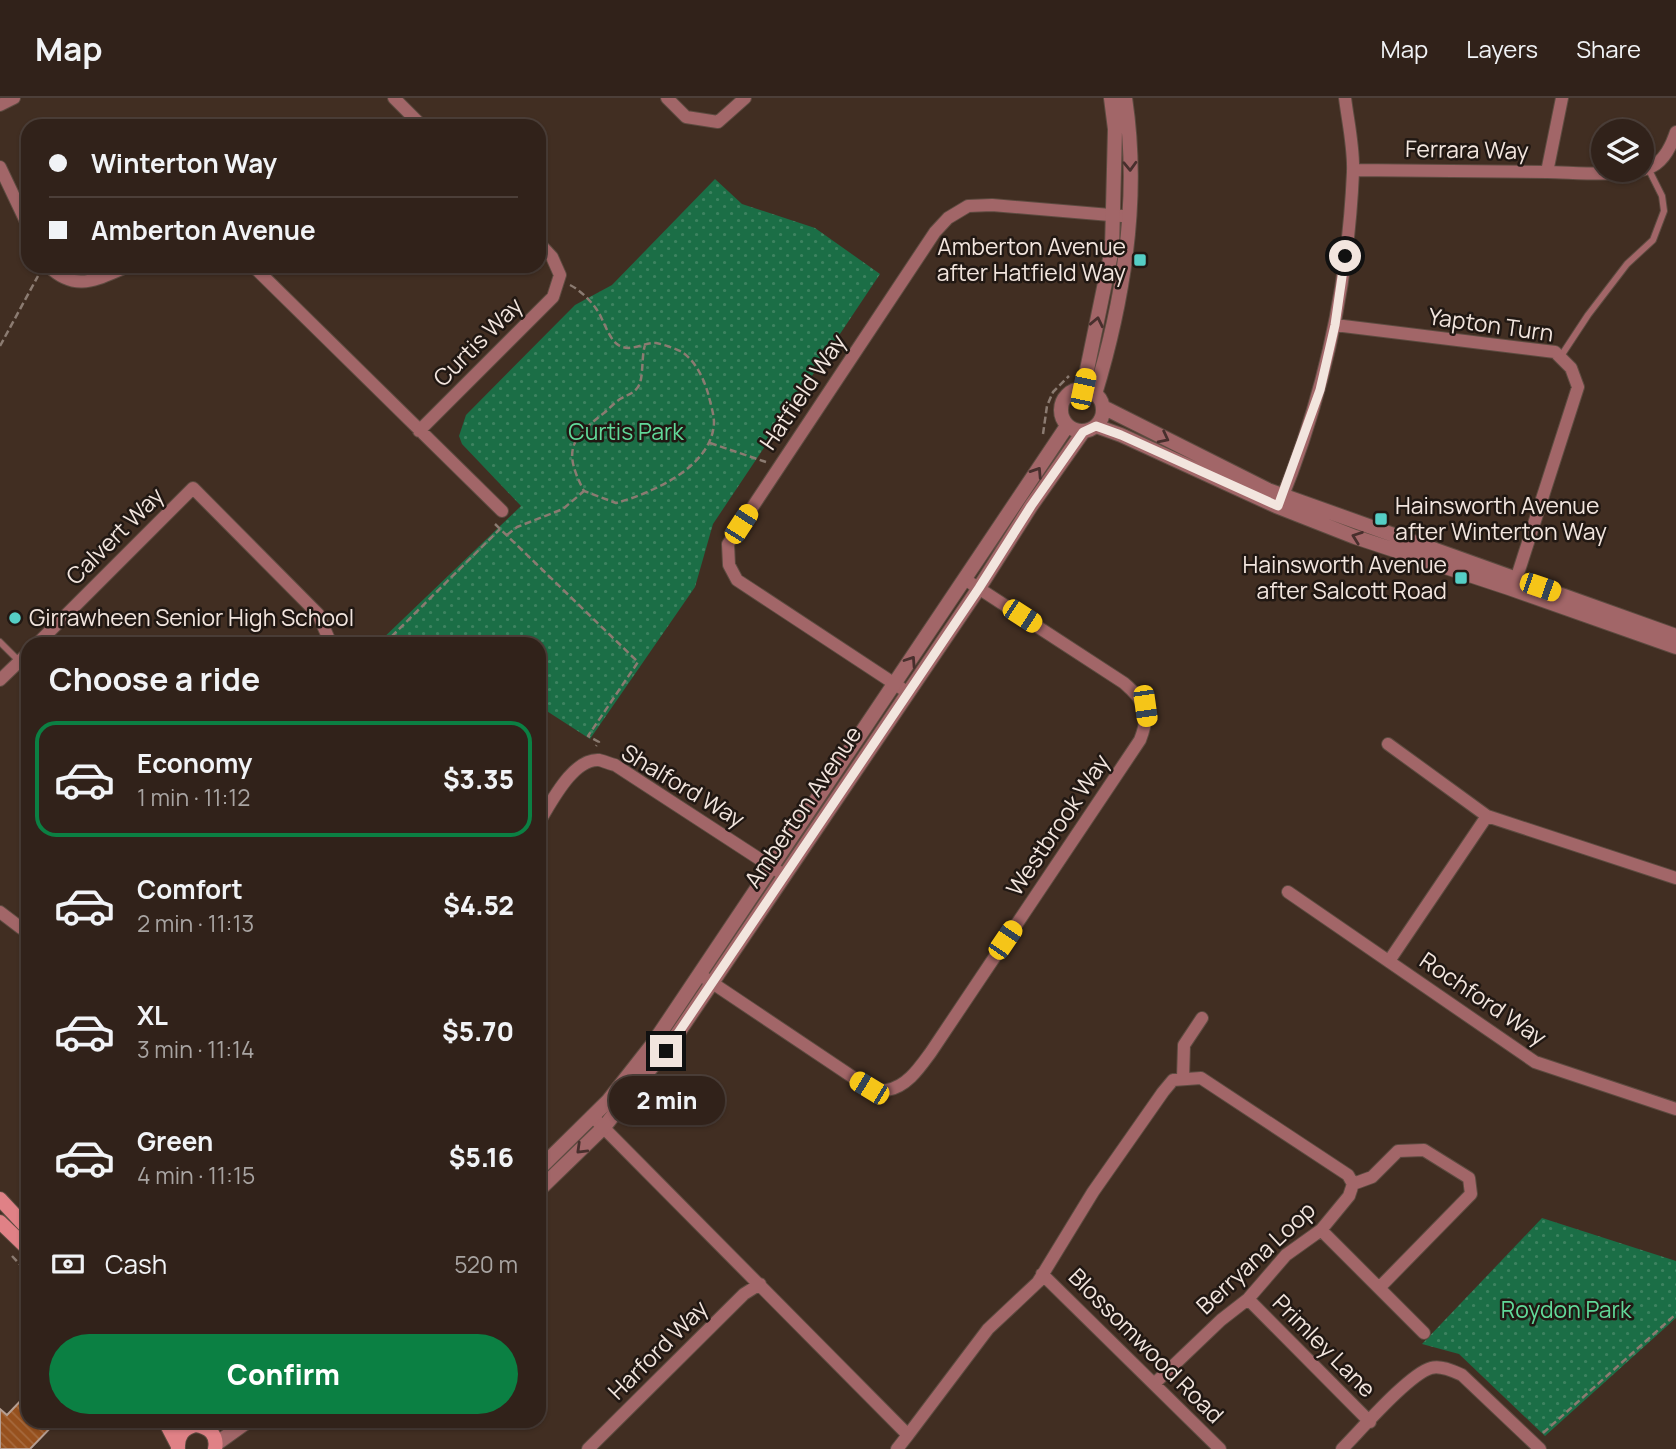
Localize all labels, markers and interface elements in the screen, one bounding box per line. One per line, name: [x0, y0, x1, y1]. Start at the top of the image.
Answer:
text: Map: [35, 26, 103, 71]
text: Map: [1381, 32, 1428, 65]
text: Layers: [1466, 32, 1538, 65]
text: Share: [1576, 32, 1641, 65]
map controls: [1591, 119, 1654, 182]
button: layers: [1591, 119, 1654, 182]
street label: Ferrara Way: [1405, 132, 1529, 166]
text: Winterton Way: [91, 145, 277, 181]
one-way arrow: [1122, 161, 1137, 172]
text: Amberton Avenue: [91, 212, 316, 248]
place label: Amberton Avenue after Hatfield Way: [937, 230, 1126, 288]
route start: [1329, 240, 1361, 272]
marker: Amberton Avenue after Hatfield Way: [1132, 252, 1148, 268]
street label: Curtis Way: [426, 290, 529, 393]
street label: Yapton Turn: [1426, 299, 1556, 349]
one-way arrow: [1089, 316, 1104, 328]
street label: Hatfield Way: [752, 327, 853, 456]
car: [1069, 366, 1098, 412]
park label: Curtis Park: [568, 415, 684, 447]
one-way arrow: [1157, 429, 1169, 443]
one-way arrow: [1029, 466, 1042, 479]
street label: Calvert Way: [58, 479, 170, 591]
place label: Hainsworth Avenue after Winterton Way: [1395, 489, 1607, 547]
car: [721, 501, 762, 547]
marker: Hainsworth Avenue after Winterton Way: [1373, 511, 1389, 527]
one-way arrow: [1351, 531, 1363, 545]
place label: Hainsworth Avenue after Salcott Road: [1243, 548, 1447, 606]
marker: Hainsworth Avenue after Salcott Road: [1453, 570, 1469, 586]
car: [1517, 570, 1564, 604]
car: [999, 596, 1046, 636]
place label: Girrawheen Senior High School: [29, 601, 354, 633]
marker: Girrawheen Senior High School: [7, 610, 23, 626]
one-way arrow: [903, 656, 915, 669]
text: Choose a ride: [49, 657, 260, 701]
car: [1132, 684, 1159, 728]
street label: Amberton Avenue: [736, 719, 868, 894]
street label: Shalford Way: [616, 736, 751, 834]
text: Economy: [137, 745, 252, 781]
street label: Westbrook Way: [998, 747, 1116, 902]
icon: car: [53, 748, 116, 811]
text: $3.35: [443, 761, 514, 797]
text: 1 min · 11:12: [137, 781, 250, 813]
text: Comfort: [137, 871, 243, 907]
icon: car: [53, 874, 116, 937]
text: $4.52: [443, 887, 514, 923]
text: 2 min · 11:13: [137, 907, 254, 939]
car: [985, 917, 1026, 963]
street label: Rochford Way: [1414, 944, 1553, 1052]
text: XL: [137, 997, 168, 1033]
icon: car: [53, 1000, 116, 1063]
text: $5.70: [442, 1013, 514, 1049]
text: 3 min · 11:14: [137, 1033, 255, 1065]
route end: [650, 1035, 682, 1067]
car: [846, 1068, 893, 1108]
callout: 2 min: [608, 1076, 724, 1124]
text: 2 min: [637, 1084, 698, 1116]
text: Green: [137, 1123, 213, 1159]
icon: car: [53, 1126, 116, 1189]
text: $5.16: [449, 1139, 514, 1175]
one-way arrow: [576, 1141, 589, 1154]
text: 4 min · 11:15: [137, 1159, 255, 1191]
street label: Berryana Loop: [1189, 1194, 1322, 1321]
icon: cash: [49, 1245, 87, 1283]
text: Cash: [105, 1246, 167, 1282]
text: 520 m: [454, 1248, 518, 1280]
street label: Blossomwood Road: [1062, 1261, 1231, 1430]
street label: Primley Lane: [1266, 1287, 1383, 1404]
street label: Harford Way: [600, 1292, 714, 1406]
park label: Roydon Park: [1501, 1293, 1632, 1325]
button: Confirm: [49, 1334, 518, 1414]

